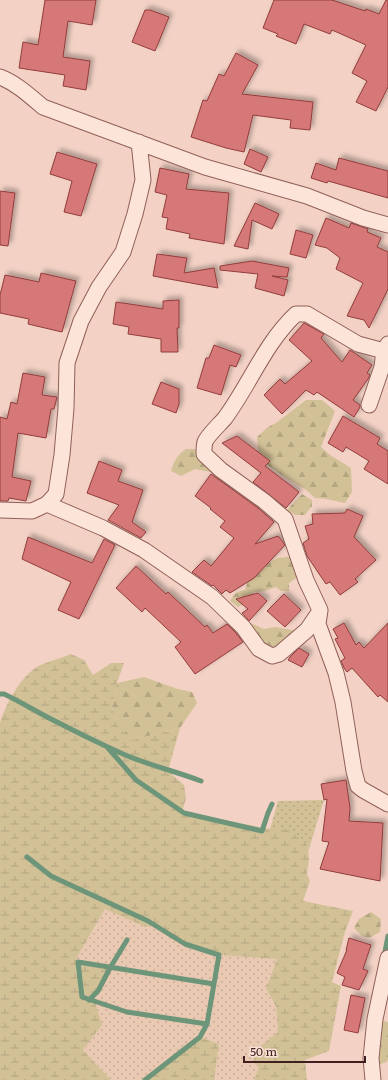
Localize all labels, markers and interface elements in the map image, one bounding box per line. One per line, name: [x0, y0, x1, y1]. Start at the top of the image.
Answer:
scale bar: [244, 1038, 365, 1064]
text: 50 m: [250, 1042, 277, 1060]

